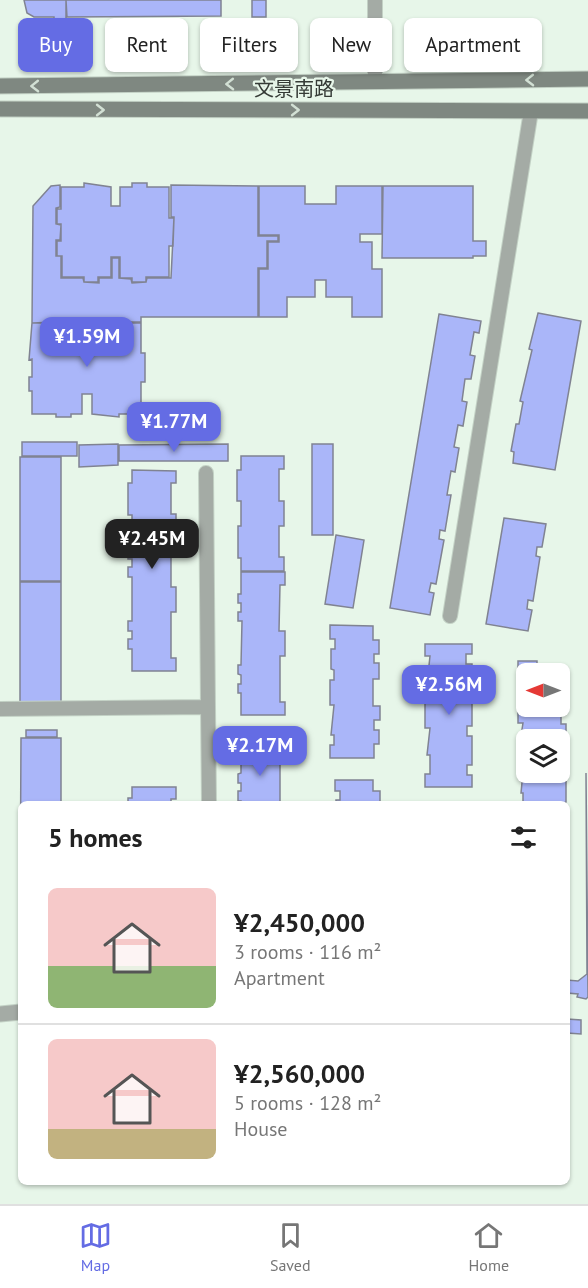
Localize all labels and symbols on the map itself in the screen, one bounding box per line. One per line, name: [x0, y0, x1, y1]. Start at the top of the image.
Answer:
one-way arrow: [525, 74, 534, 86]
street label: 文景南路: [254, 76, 334, 102]
one-way arrow: [225, 78, 234, 90]
one-way arrow: [30, 80, 39, 92]
one-way arrow: [96, 104, 105, 116]
one-way arrow: [291, 104, 300, 116]
pin: ¥1.59M: [38, 317, 136, 368]
pin: ¥1.77M: [125, 402, 223, 453]
pin: ¥2.45M: [103, 519, 201, 570]
north arrow: [516, 663, 570, 717]
pin: ¥2.56M: [400, 665, 498, 716]
pin: ¥2.17M: [211, 726, 309, 777]

